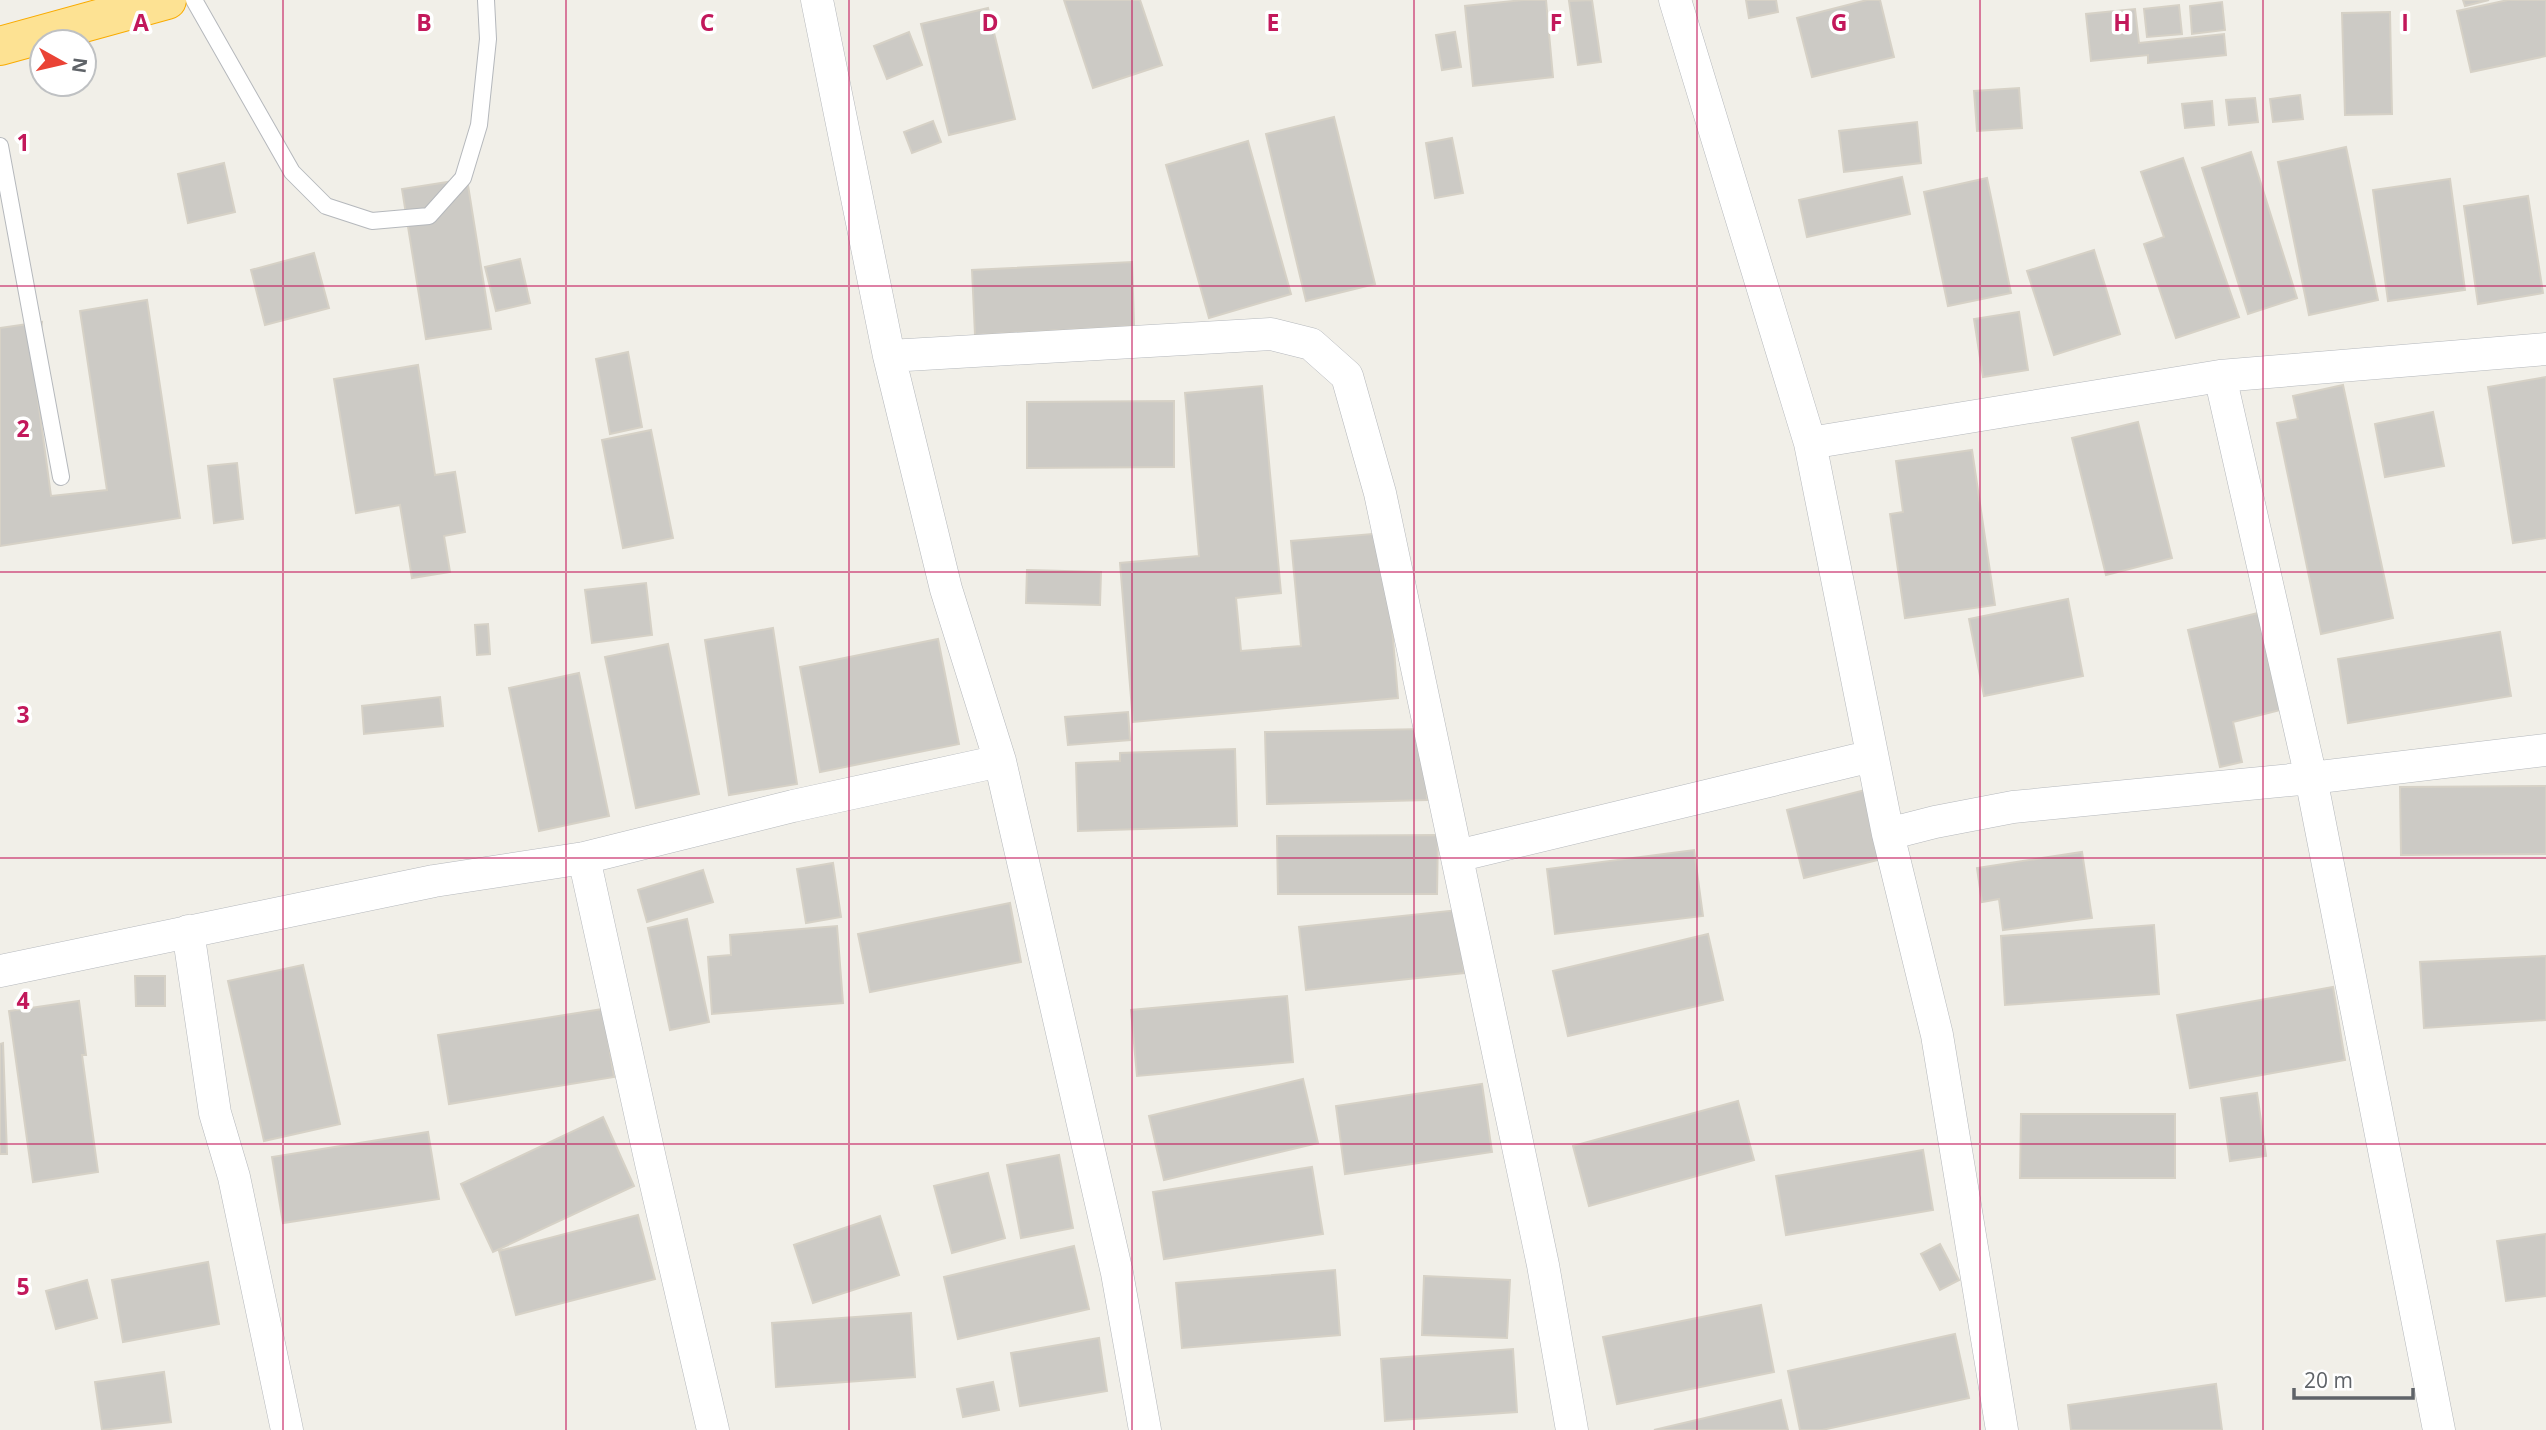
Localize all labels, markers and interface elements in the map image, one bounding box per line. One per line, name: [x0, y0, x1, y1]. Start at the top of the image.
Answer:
text: A: [133, 6, 149, 38]
text: B: [416, 6, 432, 38]
text: C: [700, 6, 714, 38]
text: D: [981, 6, 999, 38]
text: E: [1267, 6, 1279, 38]
text: F: [1550, 6, 1562, 38]
text: G: [1831, 6, 1847, 38]
text: H: [2113, 6, 2131, 38]
text: I: [2401, 6, 2409, 38]
north arrow: [28, 28, 98, 98]
text: N: [66, 56, 94, 75]
text: 1: [16, 126, 30, 158]
text: 2: [16, 412, 30, 444]
text: 3: [16, 698, 30, 730]
text: 4: [16, 984, 30, 1016]
text: 5: [16, 1270, 30, 1302]
scale bar: [2294, 1356, 2413, 1400]
text: 20 m: [2304, 1366, 2353, 1394]

